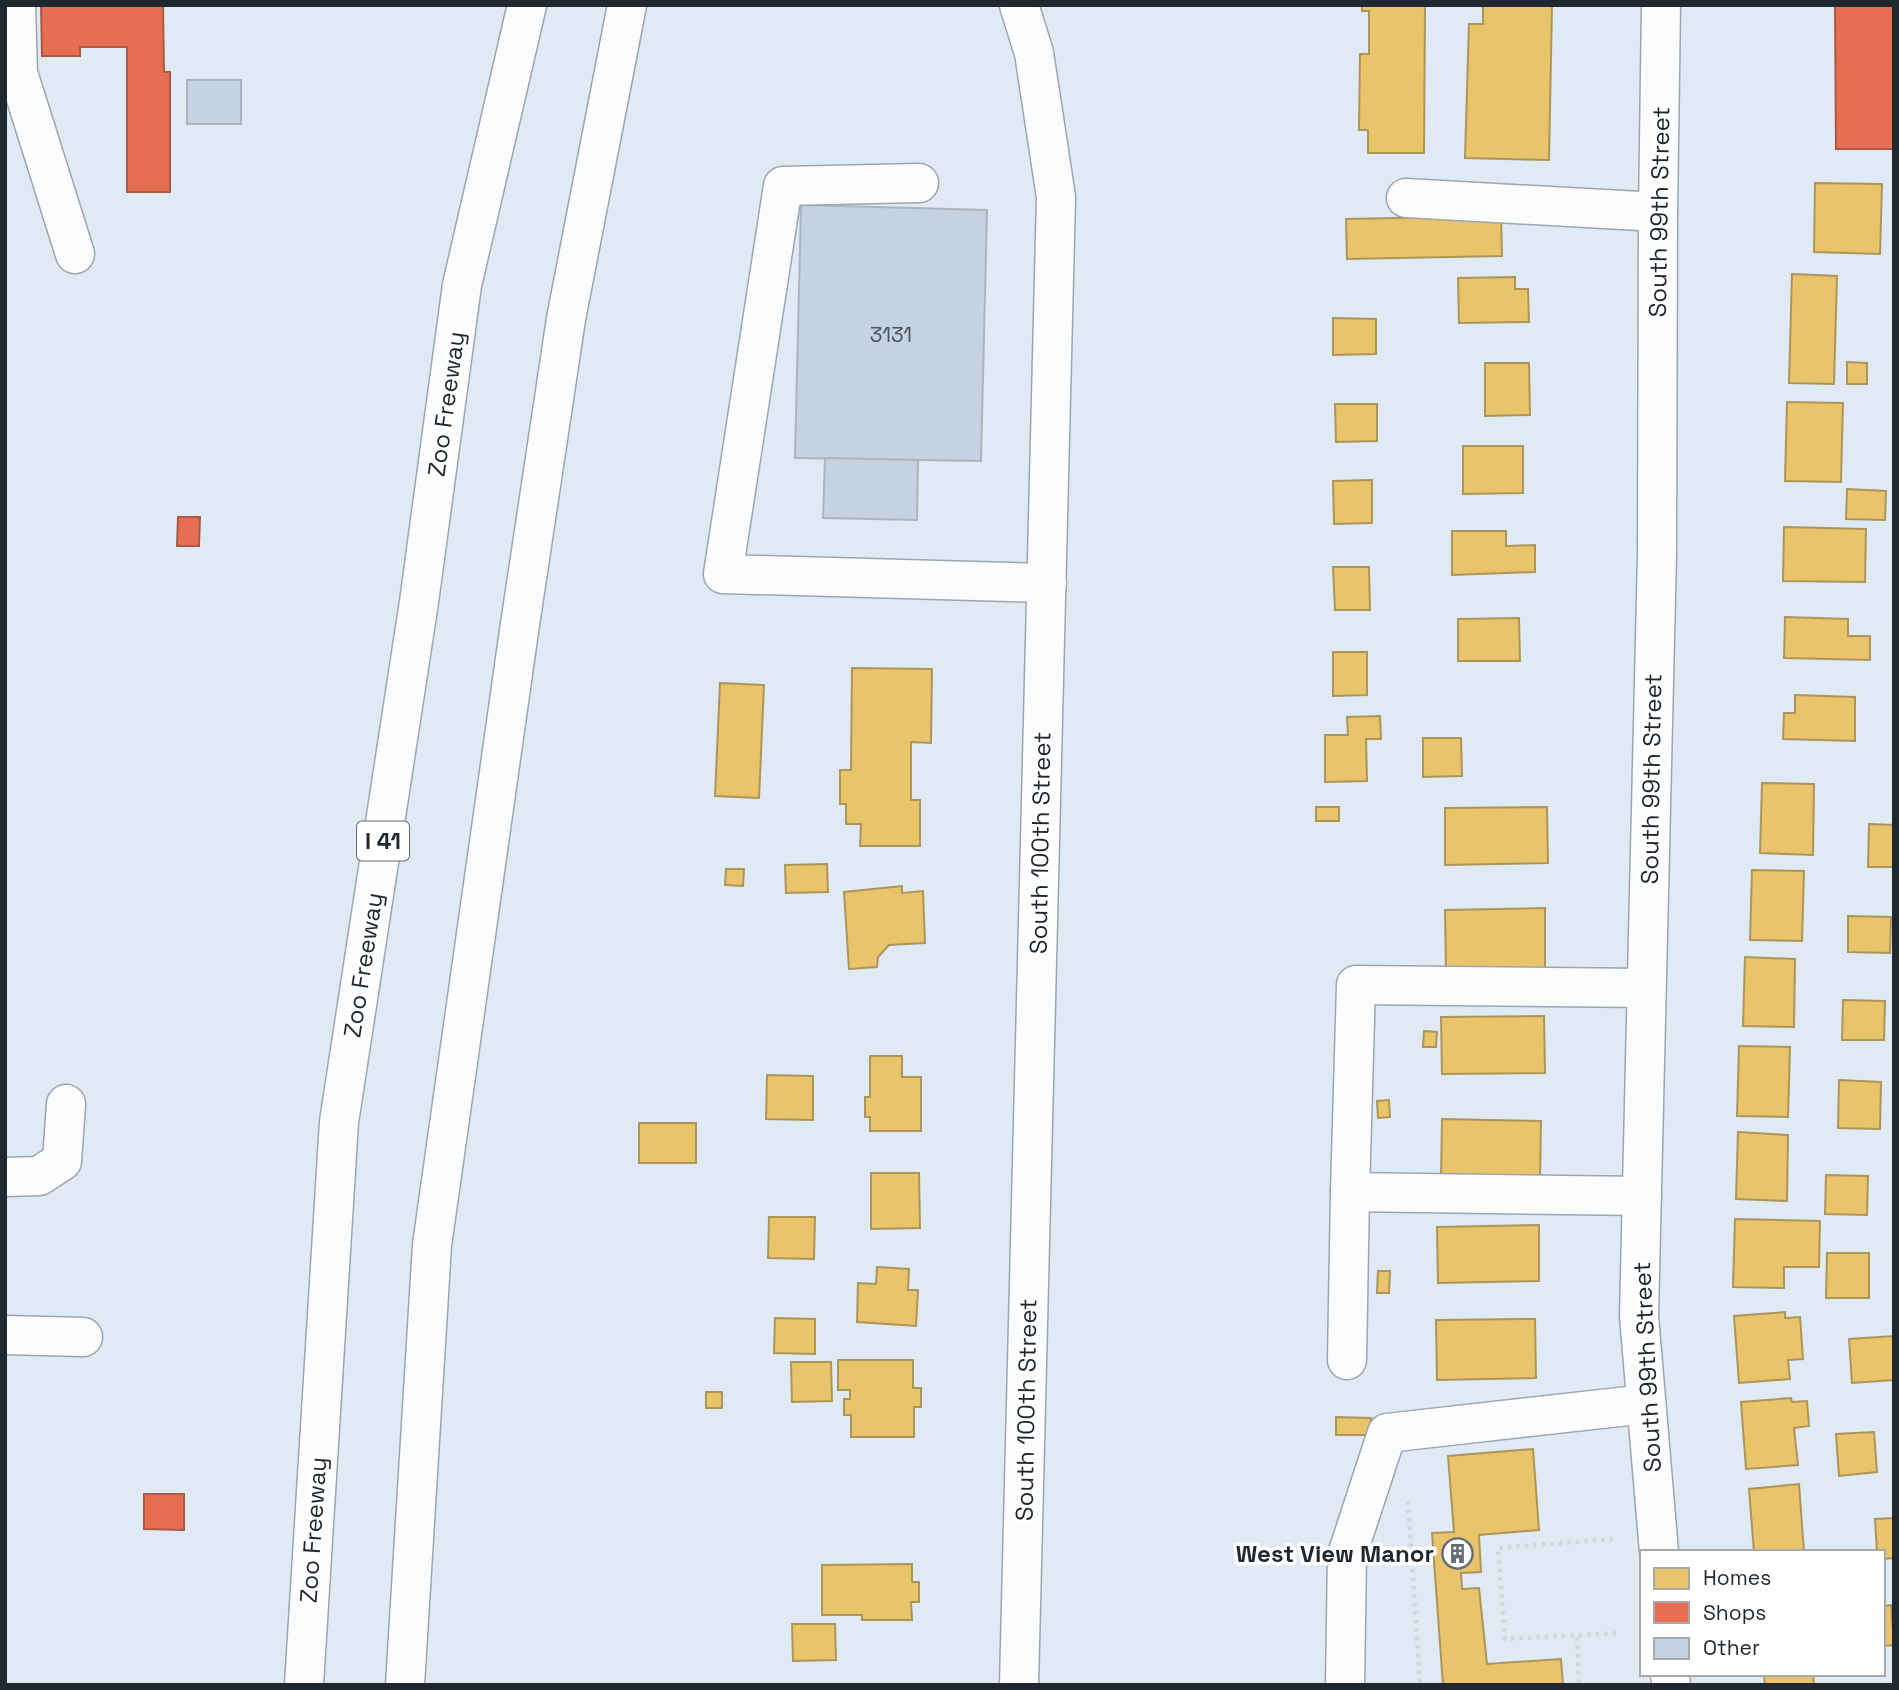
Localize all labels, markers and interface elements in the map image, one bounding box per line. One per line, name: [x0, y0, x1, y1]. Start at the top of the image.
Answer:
street label: South 99th Street: [1642, 106, 1676, 318]
house number: 3131: [870, 321, 912, 348]
street label: Zoo Freeway: [420, 329, 472, 479]
street label: South 99th Street: [1634, 673, 1668, 885]
street label: South 100th Street: [1023, 732, 1057, 954]
road number: I 41: [357, 821, 409, 860]
street label: Zoo Freeway: [336, 890, 390, 1040]
street label: South 99th Street: [1626, 1261, 1668, 1473]
street label: South 100th Street: [1009, 1299, 1043, 1521]
street label: Zoo Freeway: [292, 1456, 334, 1604]
building icon: West View Manor: [1440, 1536, 1474, 1570]
place label: West View Manor: [1236, 1538, 1434, 1569]
legend: [1640, 1550, 1885, 1676]
text: Homes: [1703, 1564, 1771, 1591]
text: Shops: [1703, 1599, 1766, 1626]
text: Other: [1703, 1634, 1760, 1661]

